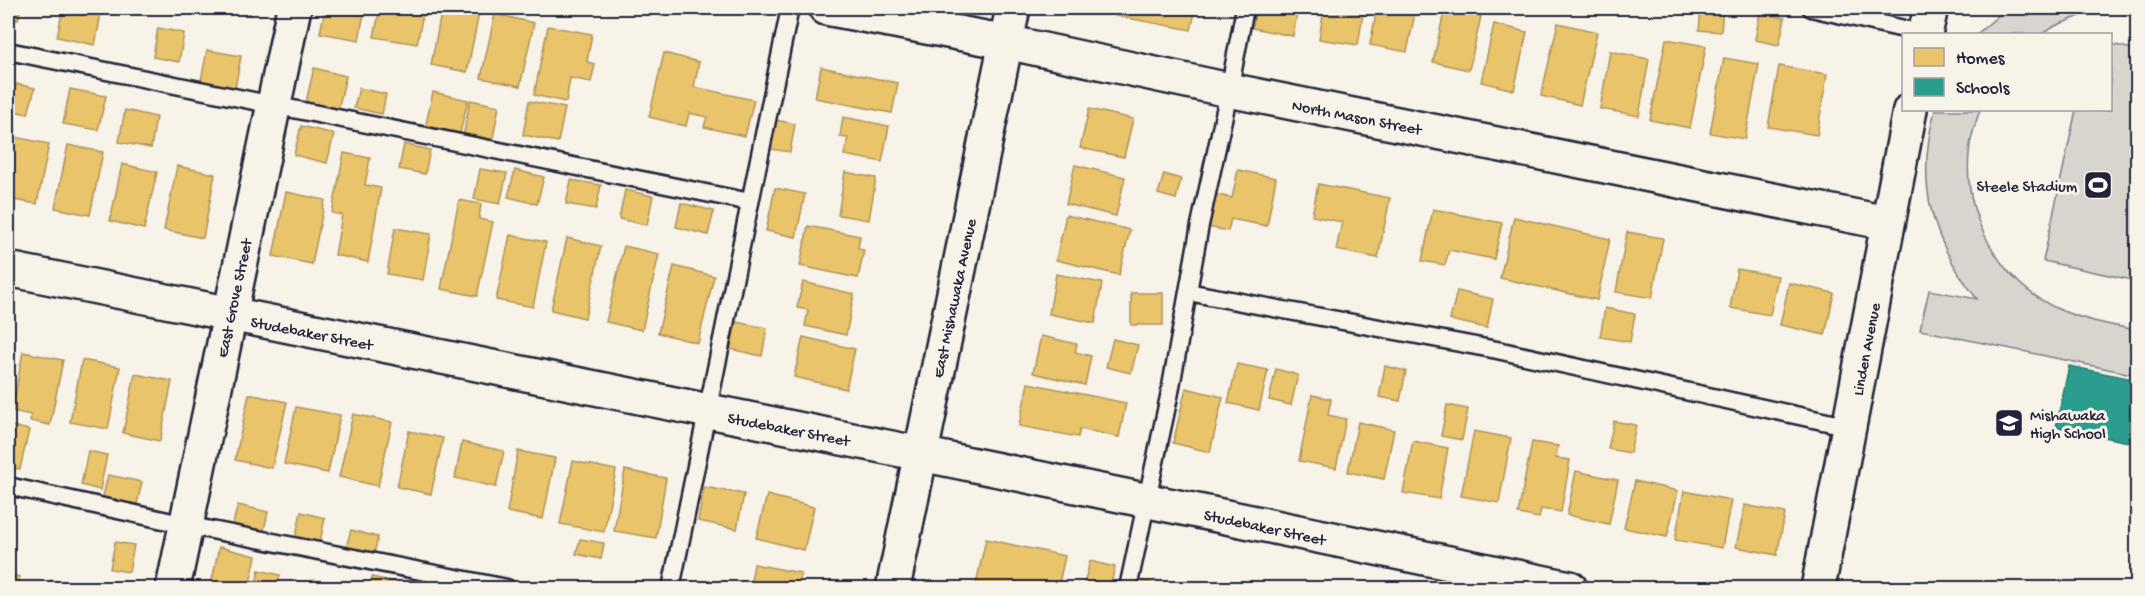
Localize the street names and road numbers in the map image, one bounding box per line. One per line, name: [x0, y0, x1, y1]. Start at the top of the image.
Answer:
street label: North Mason Street: [1290, 98, 1424, 142]
street label: East Mishawaka Avenue: [930, 217, 983, 380]
street label: East Grove Street: [215, 236, 259, 360]
street label: Linden Avenue: [1850, 301, 1887, 398]
street label: Studebaker Street: [249, 314, 375, 357]
street label: Studebaker Street: [726, 410, 852, 453]
street label: Studebaker Street: [1202, 507, 1328, 552]

